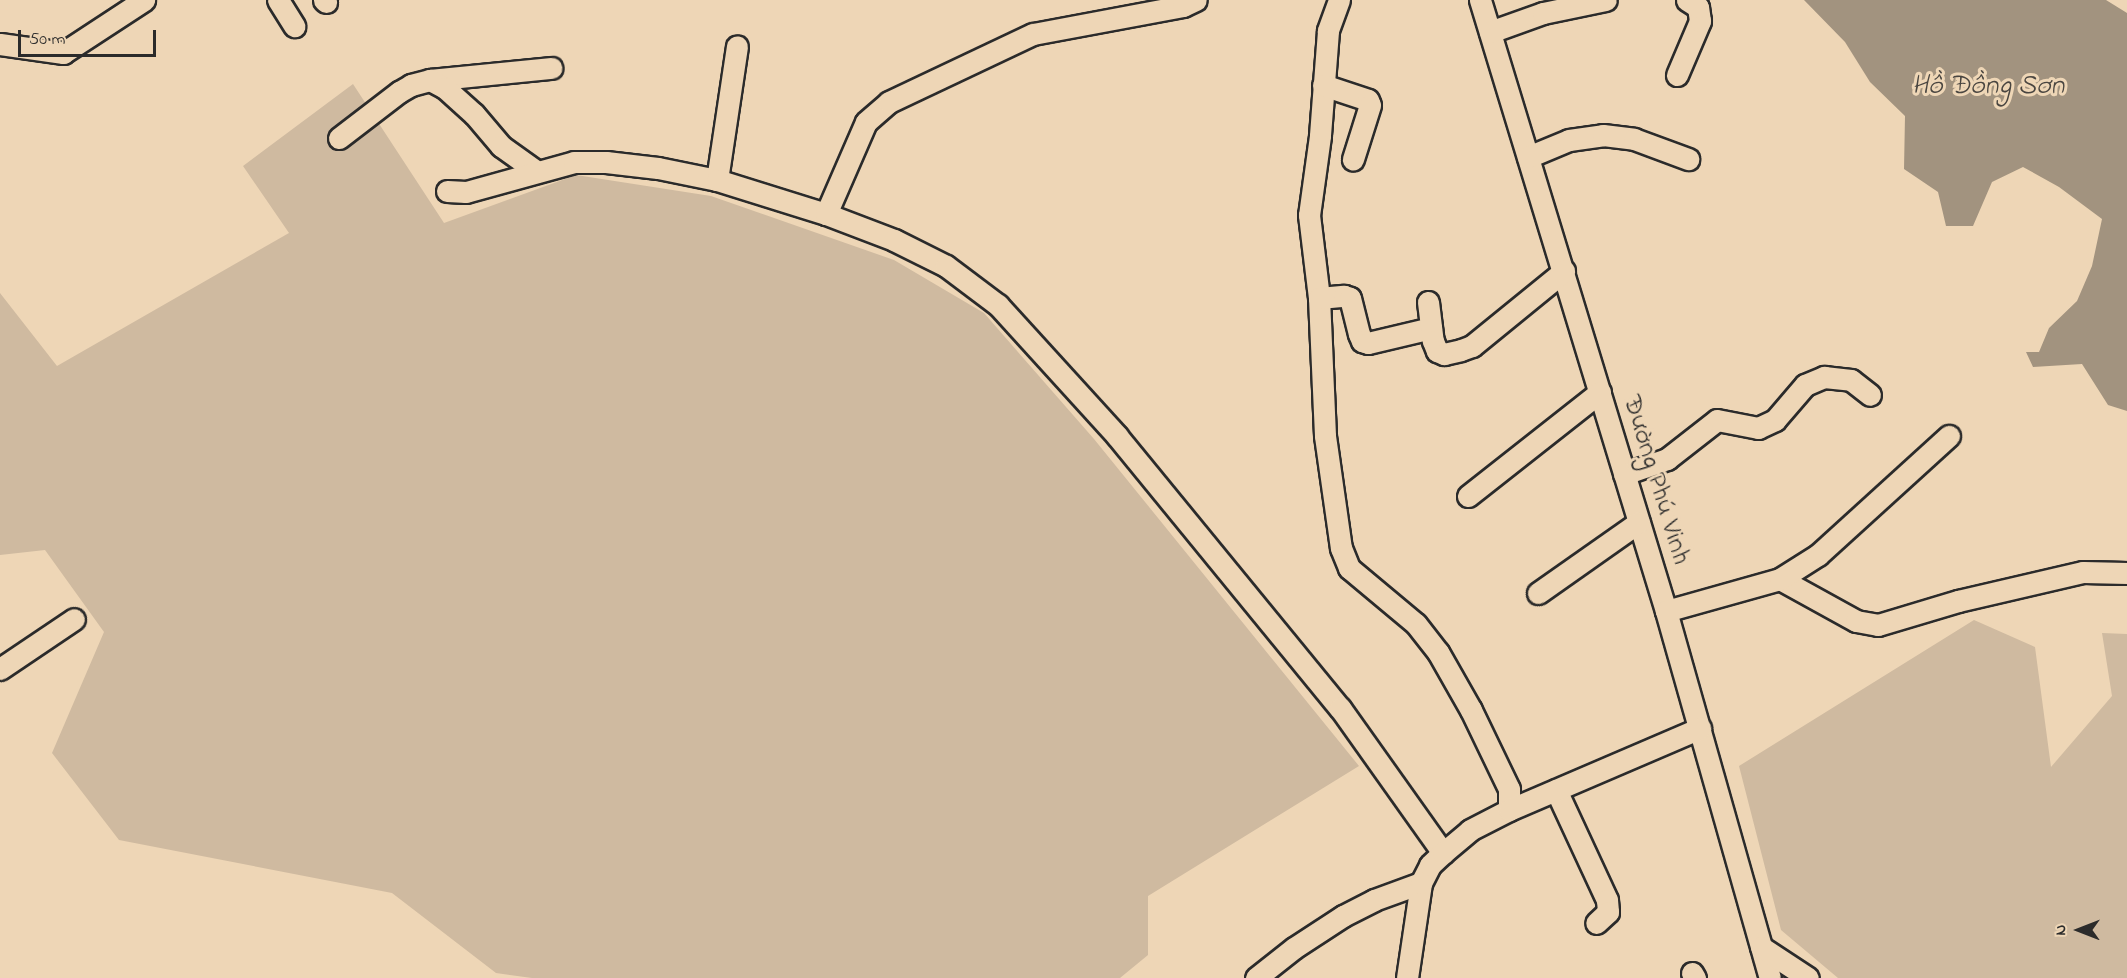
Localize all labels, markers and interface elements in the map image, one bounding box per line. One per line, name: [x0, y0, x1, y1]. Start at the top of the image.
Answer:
scale bar: [21, 18, 159, 56]
text: 50 m: [29, 27, 66, 53]
water label: Hồ Đồng Sơn: [1912, 70, 2064, 104]
street label: Đường Phú Vinh: [1615, 391, 1697, 569]
north arrow: [2049, 900, 2109, 960]
text: N: [2049, 925, 2073, 935]

